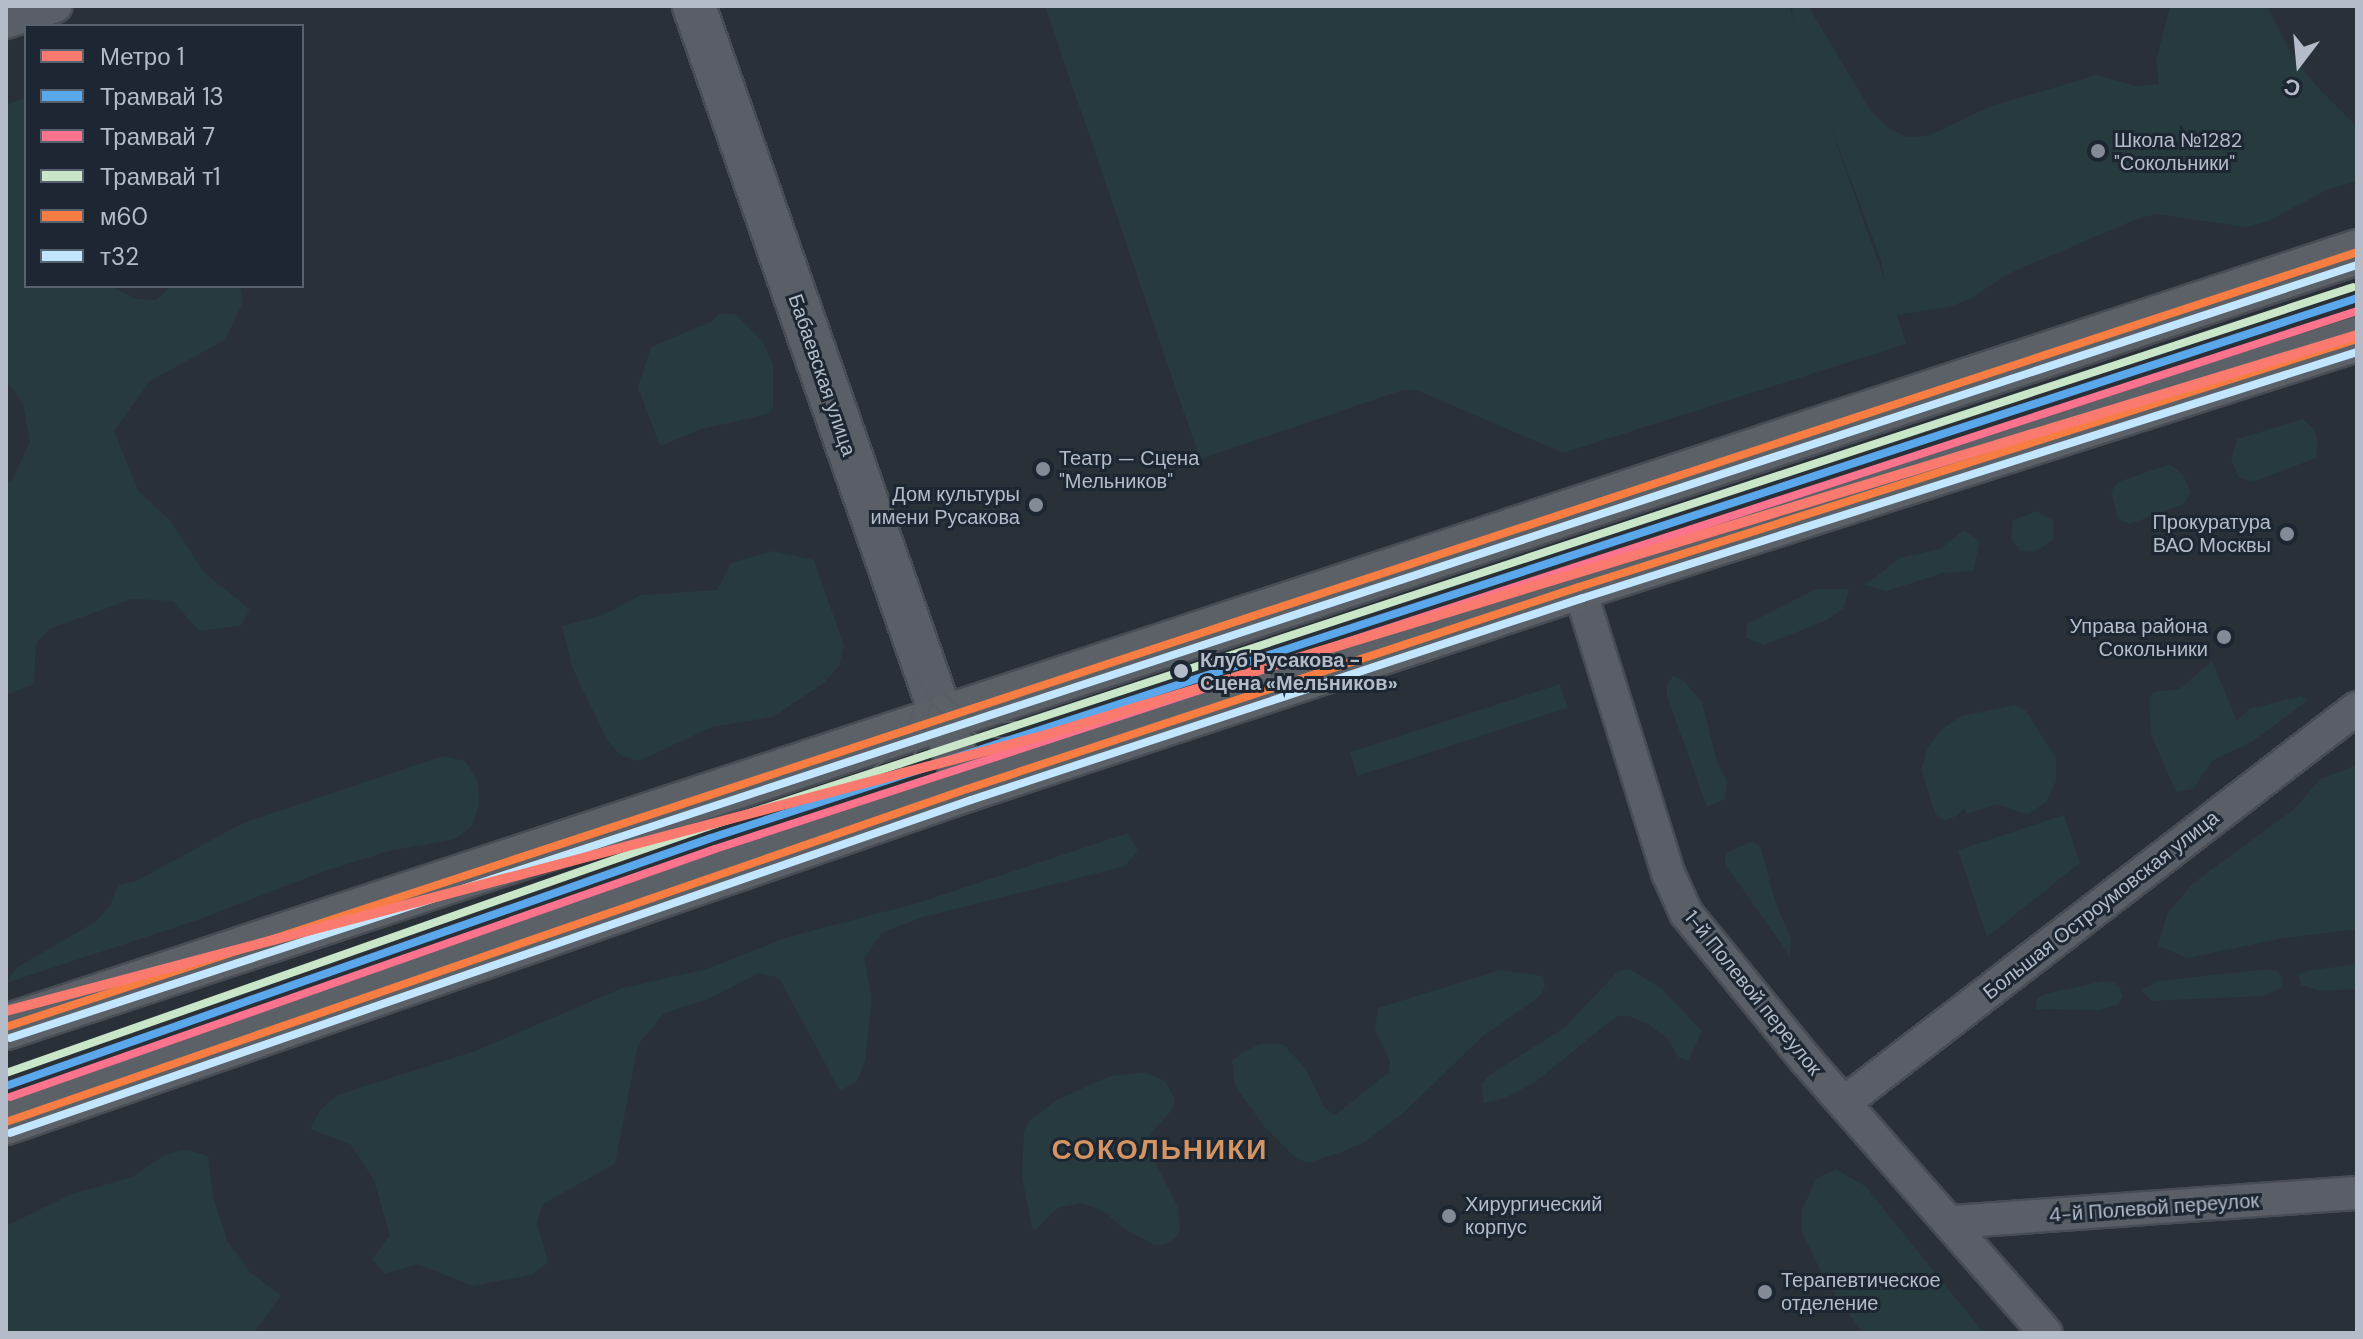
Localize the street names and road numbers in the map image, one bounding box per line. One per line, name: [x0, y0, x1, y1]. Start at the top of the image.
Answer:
street label: Бабаевская улица: [783, 291, 861, 459]
street label: Большая Остроумовская улица: [1978, 806, 2224, 1004]
street label: 1-й Полевой переулок: [1679, 906, 1827, 1080]
street label: 4-й Полевой переулок: [2048, 1189, 2260, 1227]

